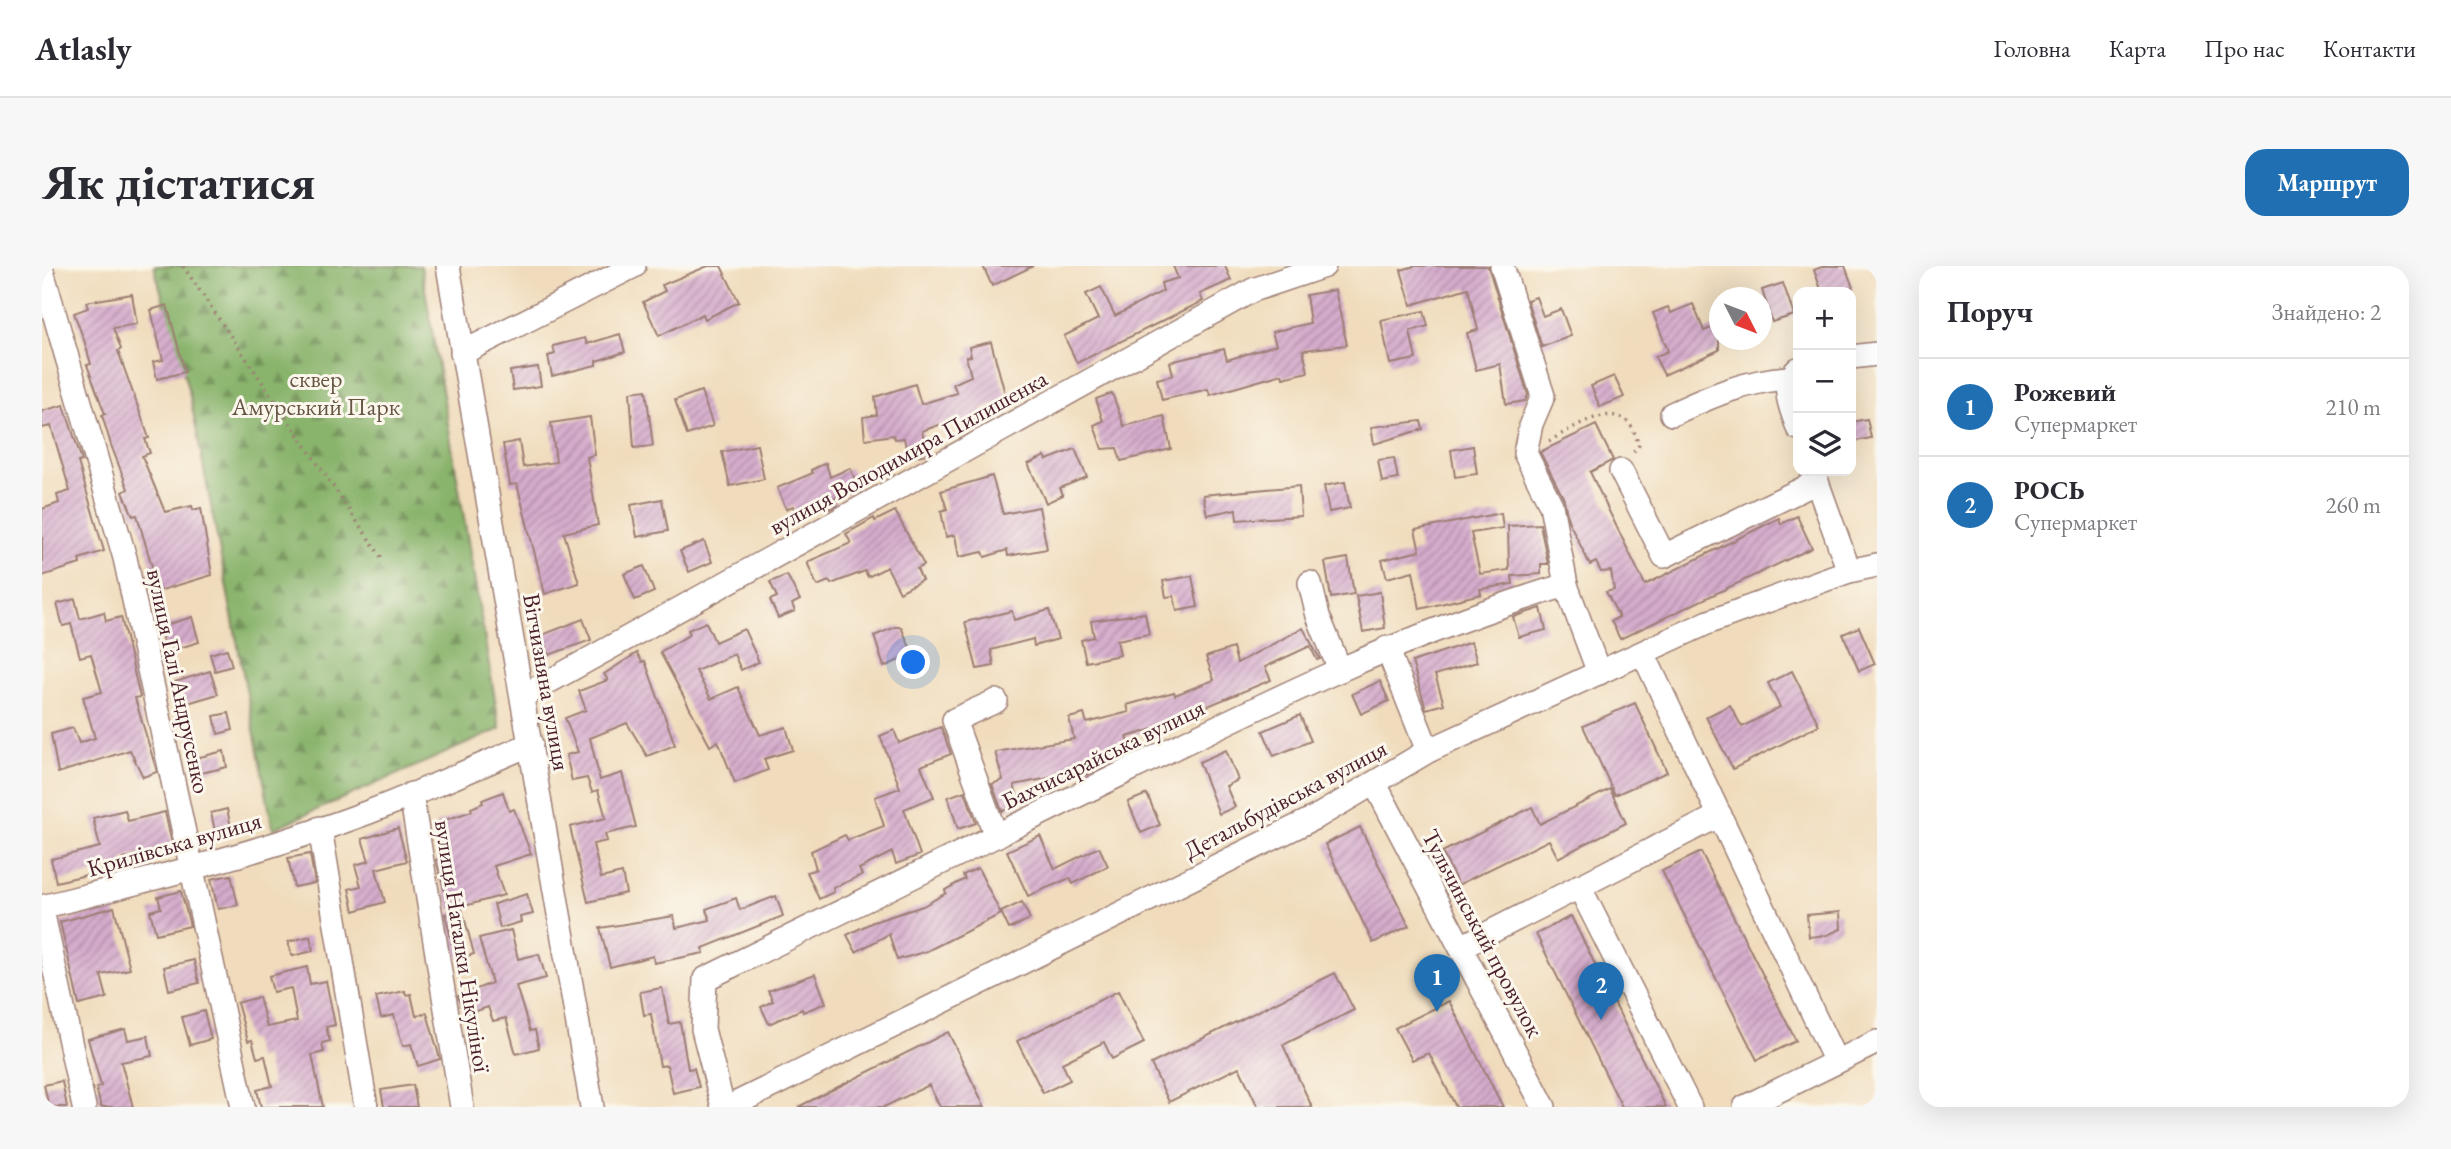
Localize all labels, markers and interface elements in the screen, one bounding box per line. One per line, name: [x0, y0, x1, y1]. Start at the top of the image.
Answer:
text: Atlasly: [35, 27, 132, 70]
text: Головна: [1993, 33, 2071, 64]
text: Карта: [2109, 33, 2166, 64]
text: Про нас: [2204, 33, 2285, 64]
text: Контакти: [2323, 33, 2416, 64]
button: Маршрут: [2245, 149, 2409, 216]
text: Як дістатися: [42, 150, 316, 214]
north arrow: [1709, 287, 1772, 350]
map controls: [1793, 287, 1856, 476]
button: +: [1793, 287, 1856, 350]
text: Поруч: [1947, 292, 2033, 331]
text: Знайдено: 2: [2272, 297, 2381, 327]
button: −: [1793, 350, 1856, 413]
street label: вулиця Володимира Пилишенка: [763, 362, 1053, 542]
park label: сквер Амурський Парк: [231, 363, 401, 422]
text: Рожевий: [2014, 375, 2116, 409]
text: 1: [1964, 392, 1976, 422]
text: 210 m: [2325, 392, 2381, 422]
text: Супермаркет: [2014, 409, 2137, 439]
button: layers: [1793, 413, 1856, 476]
text: РОСЬ: [2014, 473, 2085, 507]
text: 2: [1964, 490, 1976, 520]
text: 260 m: [2325, 490, 2381, 520]
text: Супермаркет: [2014, 507, 2137, 537]
street label: вулиця Галі Андрусенко: [140, 566, 218, 796]
street label: Вітчизняна вулиця: [516, 591, 578, 773]
your location: [896, 645, 930, 679]
street label: Бахчисарайська вулиця: [997, 691, 1210, 817]
street label: Детальбудівська вулиця: [1178, 732, 1392, 866]
street label: Крилівська вулиця: [83, 804, 265, 884]
street label: вулиця Наталки Нікуліної: [428, 818, 498, 1076]
street label: Тульчинський провулок: [1415, 824, 1551, 1043]
pin: 1: [1414, 954, 1460, 1012]
pin: 2: [1578, 962, 1624, 1020]

